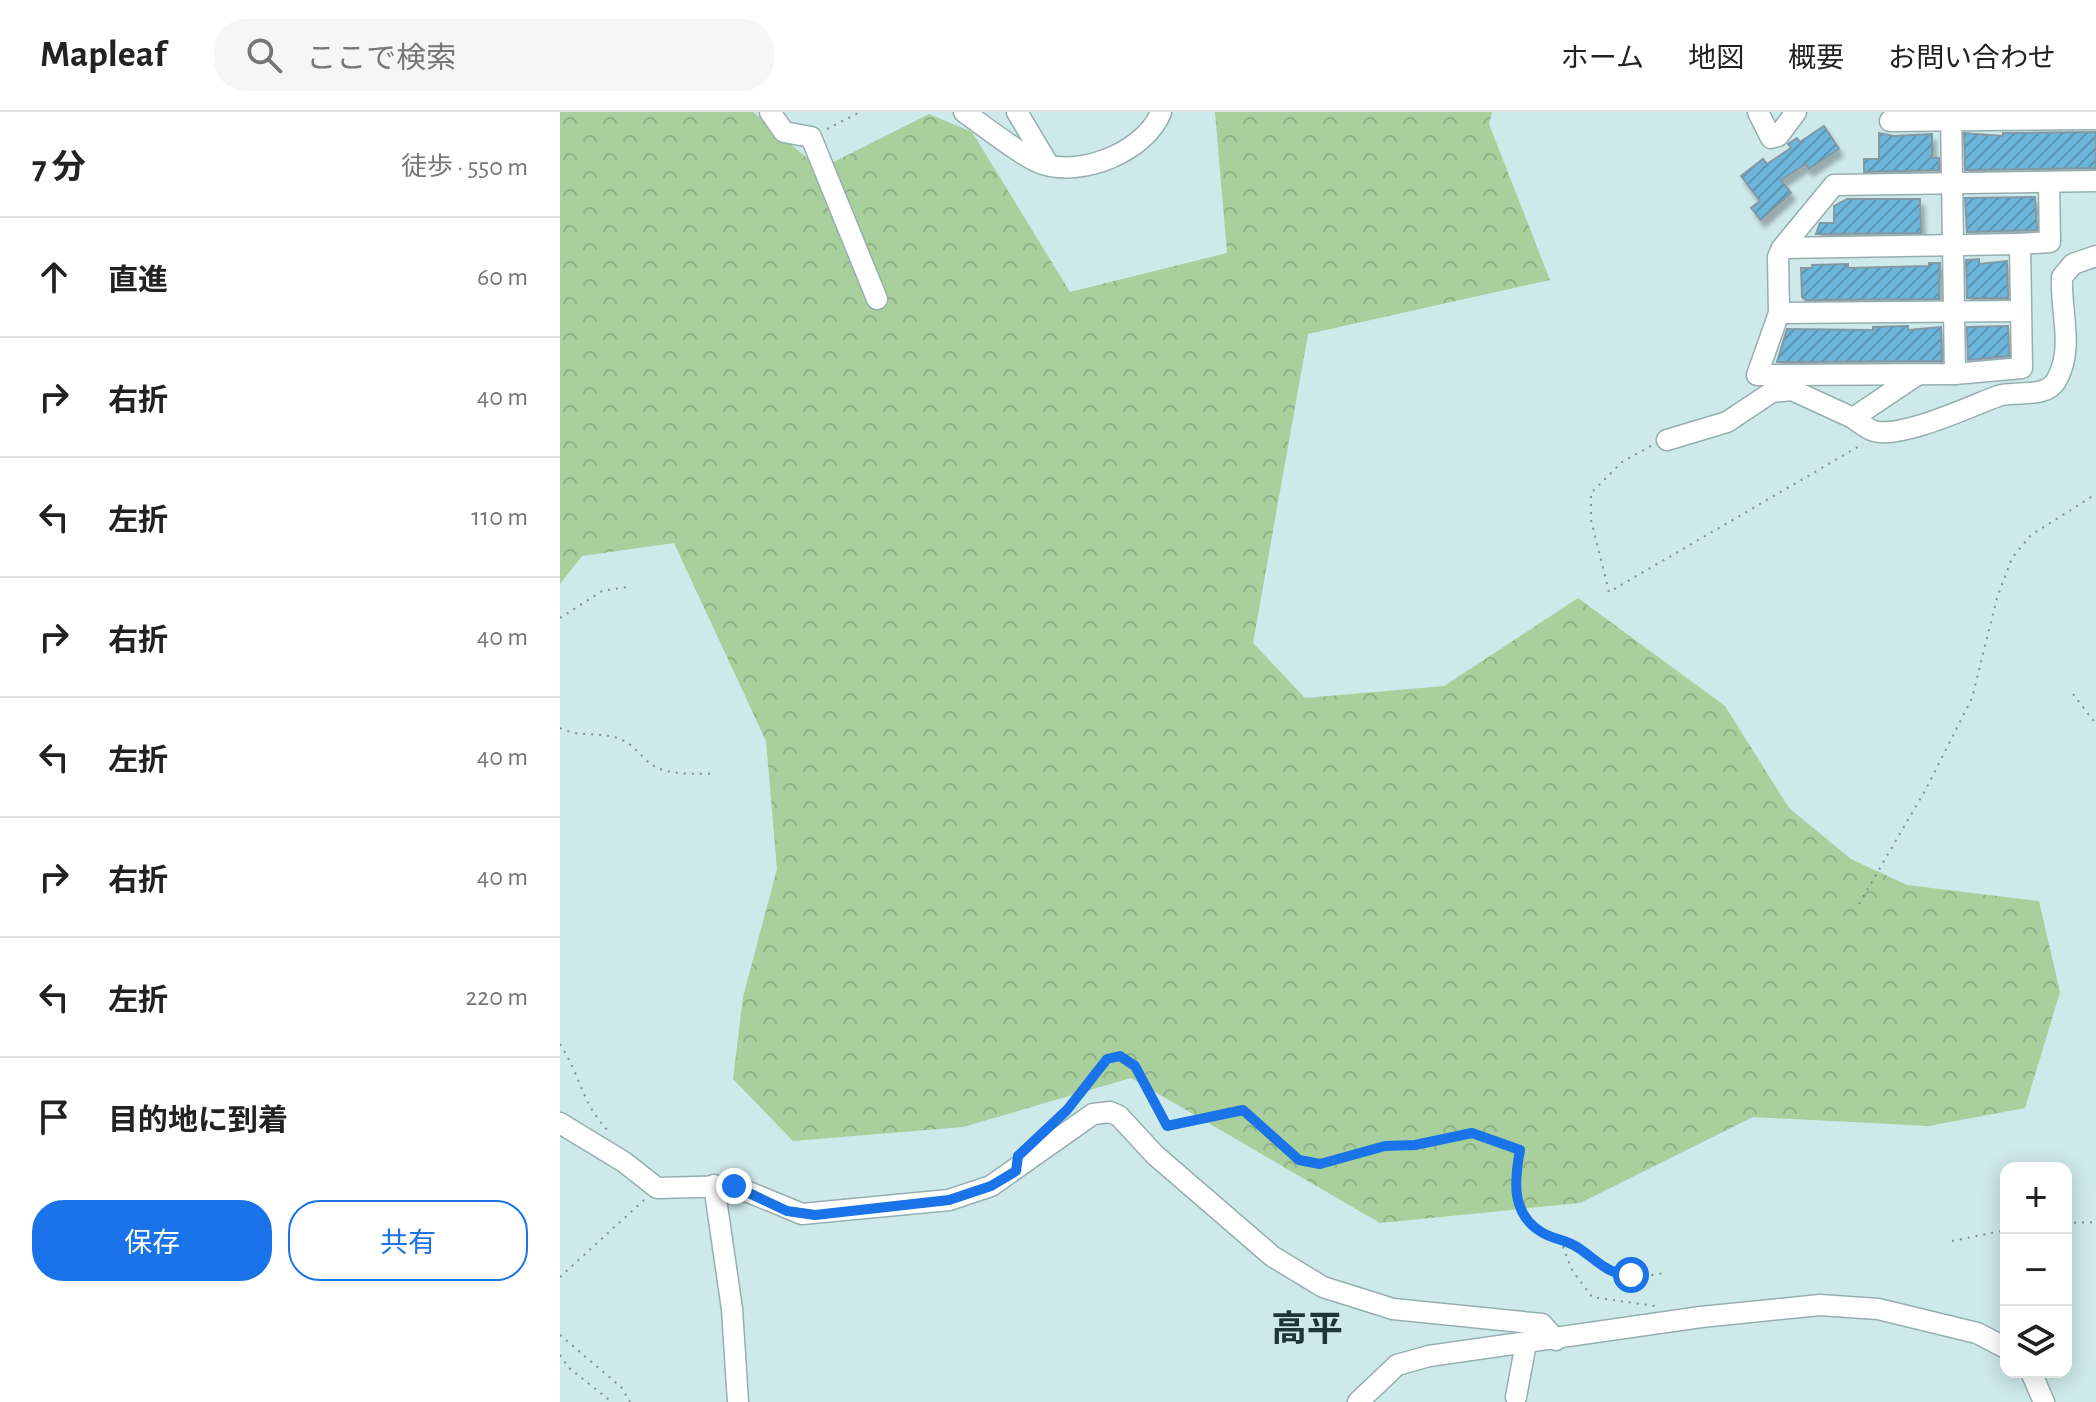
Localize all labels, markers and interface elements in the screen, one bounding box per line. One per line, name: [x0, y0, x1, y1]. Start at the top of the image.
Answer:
search box: [214, 19, 774, 91]
icon: search: [242, 33, 286, 77]
text: Mapleaf: [40, 36, 166, 74]
text: ここで検索: [306, 44, 456, 74]
text: ホーム: [1561, 45, 1644, 73]
text: 地図: [1688, 45, 1744, 73]
text: 概要: [1788, 45, 1844, 73]
text: お問い合わせ: [1888, 45, 2056, 73]
text: 7 分: [32, 151, 86, 185]
text: 徒歩 · 550 m: [401, 154, 528, 180]
icon: ahead: [32, 255, 76, 299]
text: 60 m: [477, 264, 528, 290]
text: 直進: [108, 266, 168, 296]
icon: right: [32, 375, 76, 419]
text: 40 m: [477, 384, 528, 410]
text: 右折: [108, 386, 168, 416]
icon: left: [32, 495, 76, 539]
text: 110 m: [471, 504, 528, 530]
text: 左折: [108, 506, 168, 536]
icon: right: [32, 615, 76, 659]
text: 40 m: [477, 624, 528, 650]
text: 右折: [108, 626, 168, 656]
icon: left: [32, 735, 76, 779]
text: 40 m: [477, 744, 528, 770]
text: 左折: [108, 746, 168, 776]
icon: right: [32, 855, 76, 899]
text: 40 m: [477, 864, 528, 890]
text: 右折: [108, 866, 168, 896]
icon: left: [32, 975, 76, 1019]
text: 220 m: [466, 984, 528, 1010]
text: 左折: [108, 986, 168, 1016]
icon: arrive: [32, 1095, 76, 1139]
text: 目的地に到着: [108, 1106, 288, 1136]
map controls: [2000, 1162, 2072, 1378]
button: +: [2000, 1162, 2072, 1234]
route end: [716, 1168, 752, 1204]
button: 保存: [32, 1200, 272, 1281]
button: 共有: [288, 1200, 528, 1281]
button: −: [2000, 1234, 2072, 1306]
route start: [1613, 1257, 1649, 1293]
button: layers: [2000, 1306, 2072, 1378]
district label: 高平: [1271, 1310, 1343, 1348]

